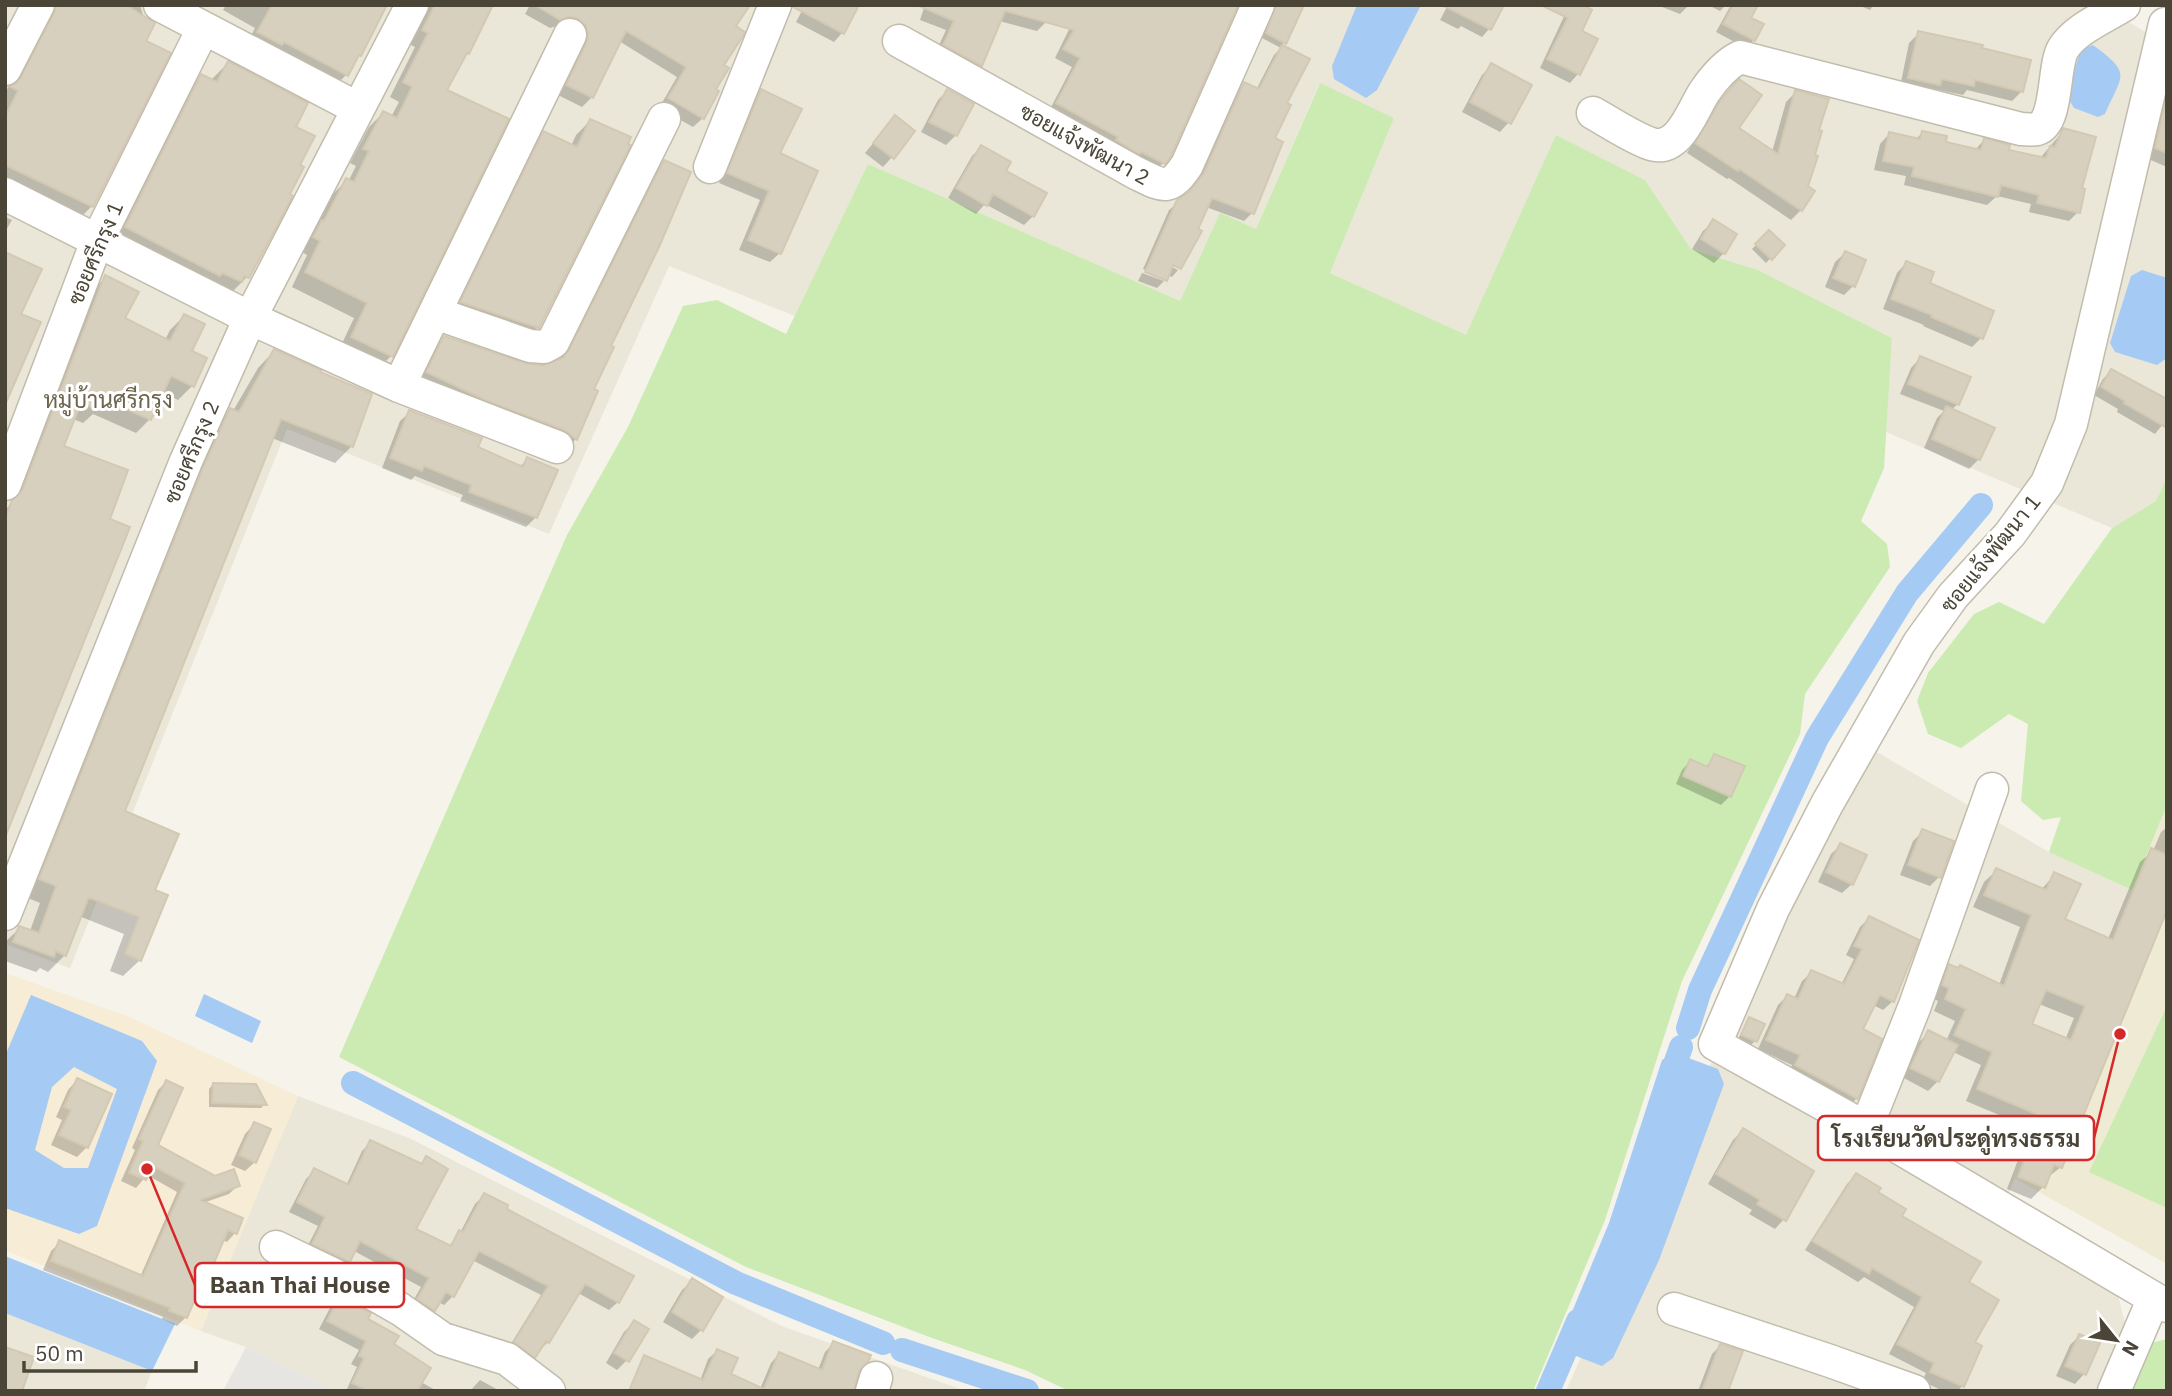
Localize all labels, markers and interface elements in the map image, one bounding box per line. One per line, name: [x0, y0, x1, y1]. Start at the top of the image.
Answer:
street label: ซอยแจ้งพัฒนา 2: [1015, 97, 1155, 191]
street label: ซอยศรีกรุง 1: [61, 197, 130, 309]
district label: หมู่บ้านศรีกรุง: [43, 384, 173, 417]
street label: ซอยศรีกรุง 2: [157, 396, 226, 508]
street label: ซอยแจ้งพัฒนา 1: [1934, 488, 2046, 618]
callout: โรงเรียนวัดประดู่ทรงธรรม: [1818, 1116, 2094, 1160]
text: โรงเรียนวัดประดู่ทรงธรรม: [1830, 1123, 2080, 1155]
callout: Baan Thai House: [195, 1263, 404, 1307]
text: Baan Thai House: [210, 1269, 390, 1299]
north arrow: [2081, 1305, 2151, 1375]
scale bar: [24, 1330, 196, 1374]
text: N: [2117, 1337, 2145, 1360]
text: 50 m: [35, 1339, 84, 1367]

